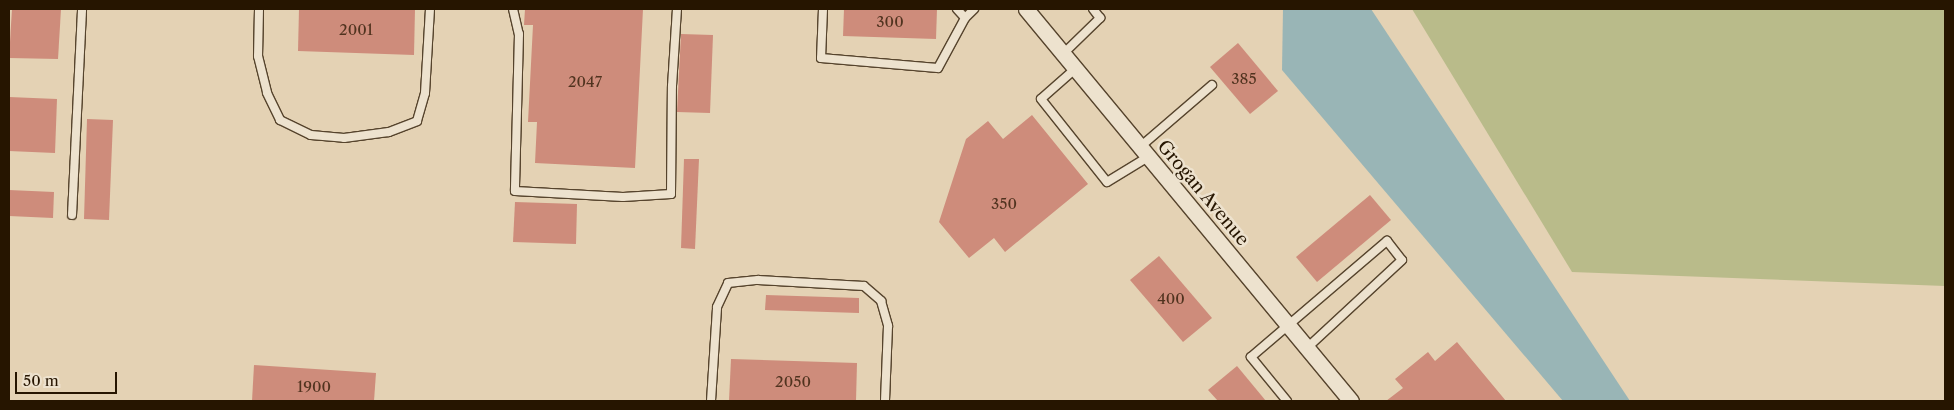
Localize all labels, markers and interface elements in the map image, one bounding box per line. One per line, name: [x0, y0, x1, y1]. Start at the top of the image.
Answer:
house number: 300: [876, 13, 904, 31]
house number: 2001: [339, 21, 373, 39]
house number: 385: [1231, 70, 1257, 88]
house number: 2047: [568, 73, 602, 91]
street label: Grogan Avenue: [1152, 136, 1254, 250]
house number: 350: [991, 195, 1017, 213]
house number: 400: [1157, 290, 1185, 308]
scale bar: [18, 362, 120, 394]
text: 50 m: [23, 371, 59, 390]
house number: 2050: [775, 373, 811, 391]
house number: 1900: [297, 378, 331, 396]

